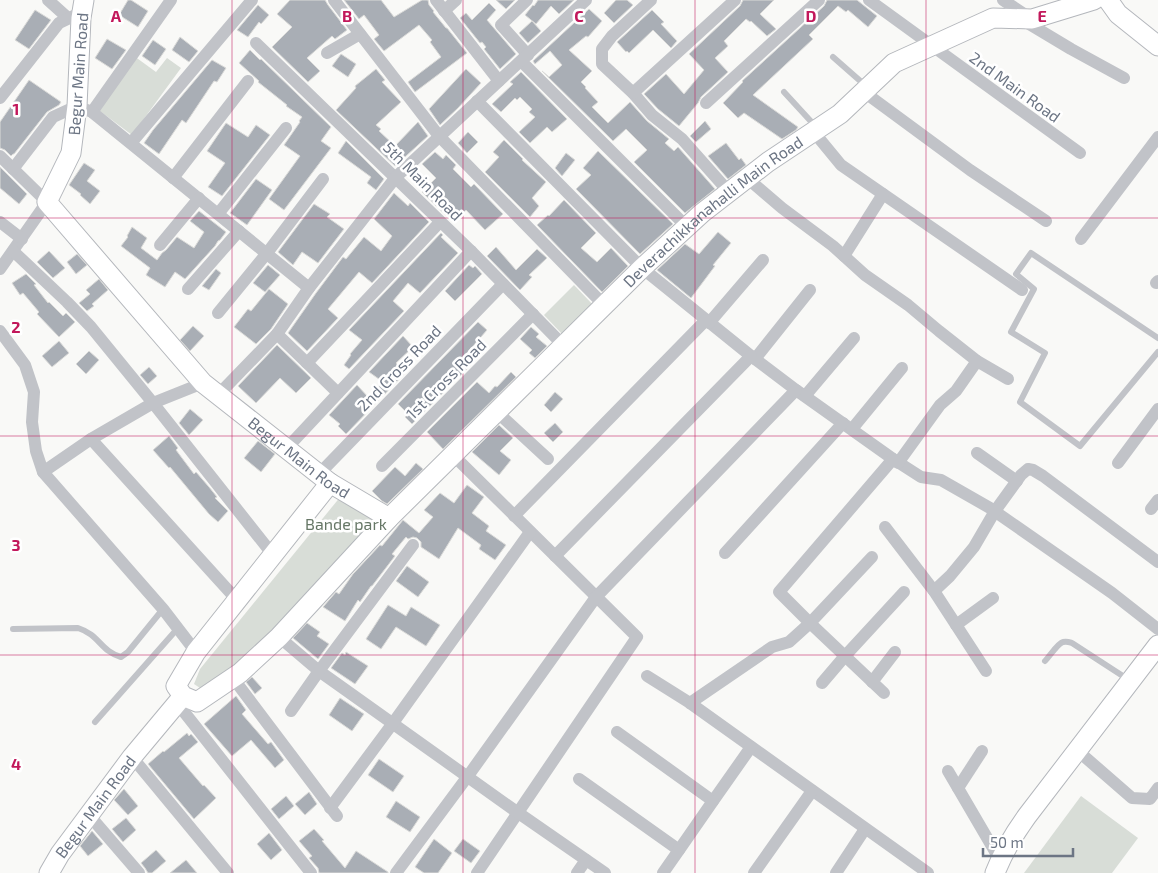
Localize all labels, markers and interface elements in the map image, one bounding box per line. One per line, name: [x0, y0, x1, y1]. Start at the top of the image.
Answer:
text: A: [111, 6, 122, 25]
text: B: [342, 6, 352, 25]
text: C: [574, 6, 584, 25]
text: D: [806, 6, 817, 25]
text: E: [1037, 6, 1047, 25]
street label: Begur Main Road: [64, 12, 91, 136]
street label: 2nd Main Road: [966, 47, 1064, 126]
text: 1: [13, 99, 19, 118]
street label: Deverachikkanahalli Main Road: [619, 132, 806, 291]
street label: 5th Main Road: [380, 137, 467, 224]
text: 2: [11, 317, 21, 336]
street label: 2nd Cross Road: [353, 321, 444, 415]
street label: 1st Cross Road: [402, 335, 490, 423]
street label: Begur Main Road: [245, 412, 354, 502]
park label: Bande park: [305, 514, 387, 533]
text: 3: [11, 535, 21, 554]
street label: Begur Main Road: [51, 751, 139, 861]
text: 4: [11, 754, 21, 773]
scale bar: [983, 826, 1073, 858]
text: 50 m: [990, 833, 1024, 851]

